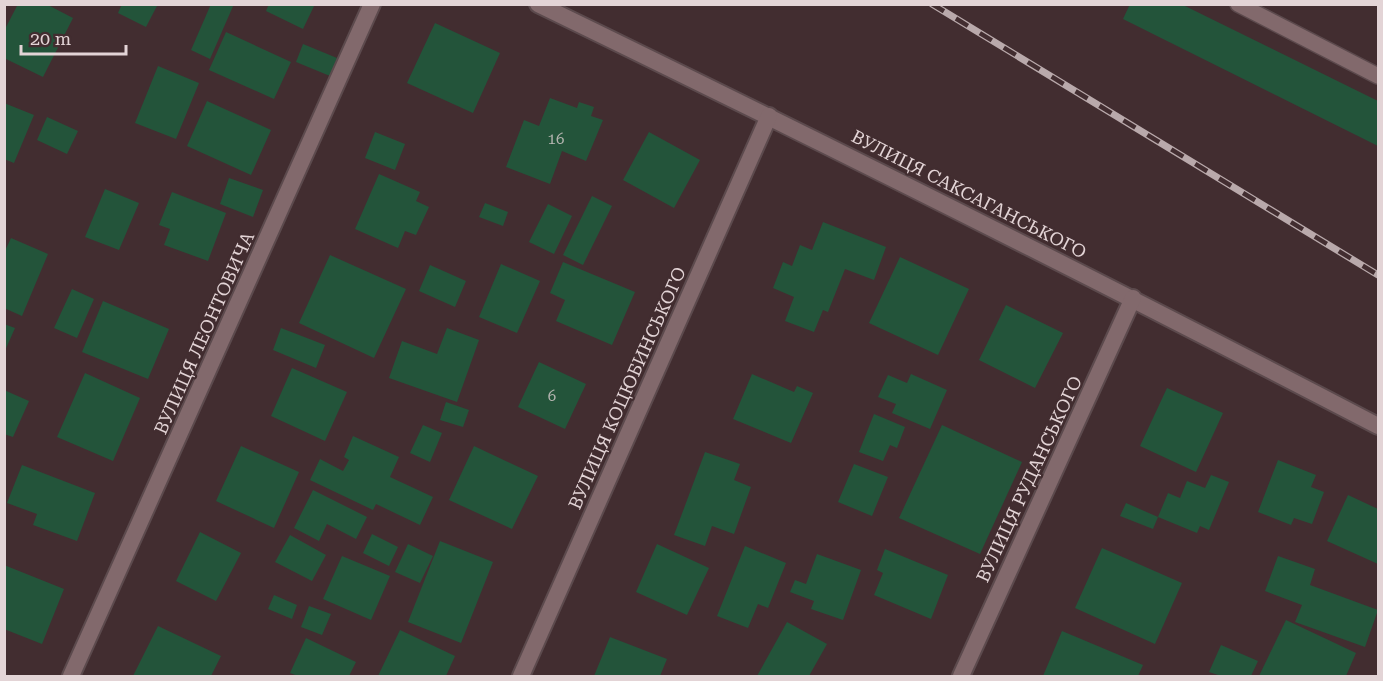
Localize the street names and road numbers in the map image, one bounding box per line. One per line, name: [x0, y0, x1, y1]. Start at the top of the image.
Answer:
street label: ВУЛИЦЯ САКСАГАНСЬКОГО: [848, 125, 1090, 263]
street label: ВУЛИЦЯ ЛЕОНТОВИЧА: [150, 228, 258, 437]
street label: ВУЛИЦЯ КОЦЮБИНСЬКОГО: [564, 264, 690, 512]
street label: ВУЛИЦЯ РУДАНСЬКОГО: [972, 373, 1086, 585]

